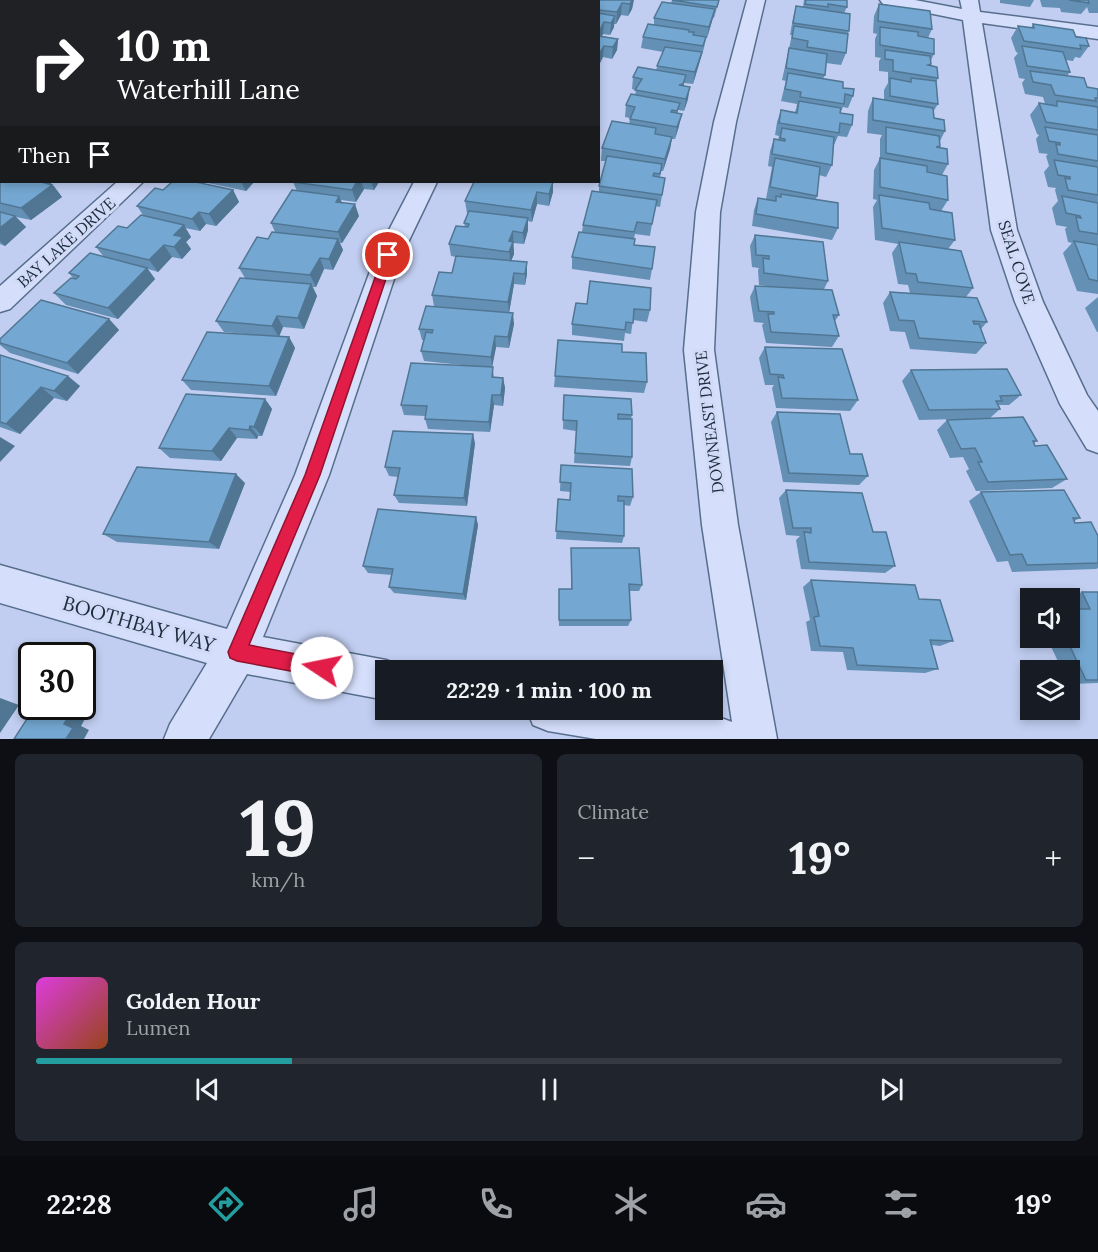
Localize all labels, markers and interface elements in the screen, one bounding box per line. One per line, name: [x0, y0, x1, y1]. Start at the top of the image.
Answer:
text: 10 m: [117, 19, 210, 73]
icon: right: [18, 24, 96, 102]
text: Waterhill Lane: [117, 72, 300, 106]
icon: arrive: [83, 138, 116, 171]
text: Then: [18, 141, 71, 169]
street label: BAY LAKE DRIVE: [13, 193, 119, 291]
street label: SEAL COVE: [994, 218, 1040, 306]
pin: [362, 229, 413, 280]
icon: arrive: [371, 238, 404, 271]
street label: DOWNEAST DRIVE: [690, 349, 728, 494]
map controls: [1020, 588, 1080, 720]
button: sound: [1020, 588, 1080, 648]
street label: BOOTHBAY WAY: [60, 590, 219, 657]
position arrow: [290, 636, 354, 700]
speed limit sign: 30: [18, 642, 96, 720]
button: layers: [1020, 660, 1080, 720]
text: 22:29 · 1 min · 100 m: [446, 676, 652, 704]
text: 19: [240, 778, 317, 877]
text: Climate: [578, 799, 649, 824]
text: 19°: [789, 829, 850, 886]
text: −: [578, 837, 595, 879]
text: +: [1044, 837, 1062, 879]
text: km/h: [251, 867, 305, 892]
text: Golden Hour: [126, 987, 260, 1015]
text: Lumen: [126, 1015, 190, 1040]
icon: previous: [191, 1073, 224, 1106]
icon: pause: [533, 1073, 566, 1106]
icon: next: [875, 1073, 908, 1106]
icon: directions: [205, 1183, 247, 1225]
icon: music: [340, 1183, 382, 1225]
icon: phone: [475, 1183, 517, 1225]
icon: climate: [610, 1183, 652, 1225]
icon: car: [745, 1183, 787, 1225]
icon: filters: [880, 1183, 922, 1225]
text: 22:28: [46, 1187, 112, 1221]
text: 19°: [1015, 1187, 1051, 1221]

